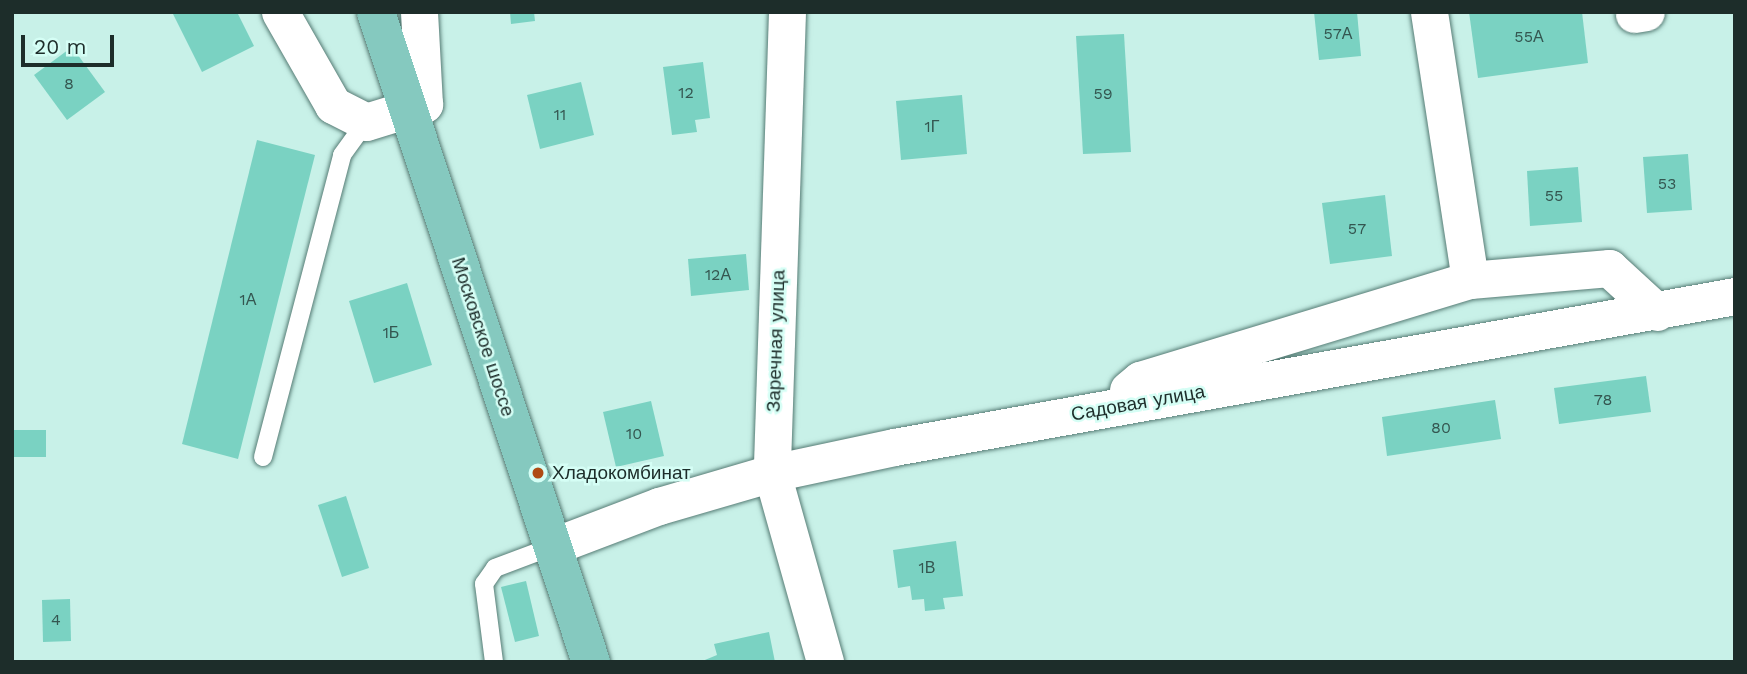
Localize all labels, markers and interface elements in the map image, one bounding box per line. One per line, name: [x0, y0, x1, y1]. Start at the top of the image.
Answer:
scale bar: [24, 21, 117, 65]
house number: 57А: [1324, 24, 1352, 44]
house number: 55А: [1514, 27, 1544, 47]
text: 20 m: [34, 34, 86, 59]
house number: 8: [64, 74, 74, 94]
house number: 12: [678, 83, 694, 103]
house number: 59: [1093, 84, 1113, 104]
house number: 11: [554, 105, 566, 125]
house number: 1Г: [925, 117, 939, 137]
house number: 53: [1658, 174, 1676, 194]
house number: 55: [1545, 186, 1563, 206]
house number: 57: [1348, 219, 1366, 239]
street label: Московское шоссе: [446, 254, 520, 420]
house number: 12А: [705, 265, 731, 285]
street label: Заречная улица: [762, 269, 790, 413]
house number: 1А: [240, 290, 256, 310]
house number: 1Б: [383, 323, 399, 343]
street label: Садовая улица: [1069, 380, 1207, 426]
house number: 78: [1594, 390, 1612, 410]
house number: 80: [1431, 418, 1451, 438]
house number: 10: [626, 424, 642, 444]
place label: Хладокомбинат: [552, 462, 691, 484]
marker: Хладокомбинат: [530, 465, 546, 481]
house number: 1В: [919, 558, 935, 578]
house number: 4: [51, 610, 61, 630]

